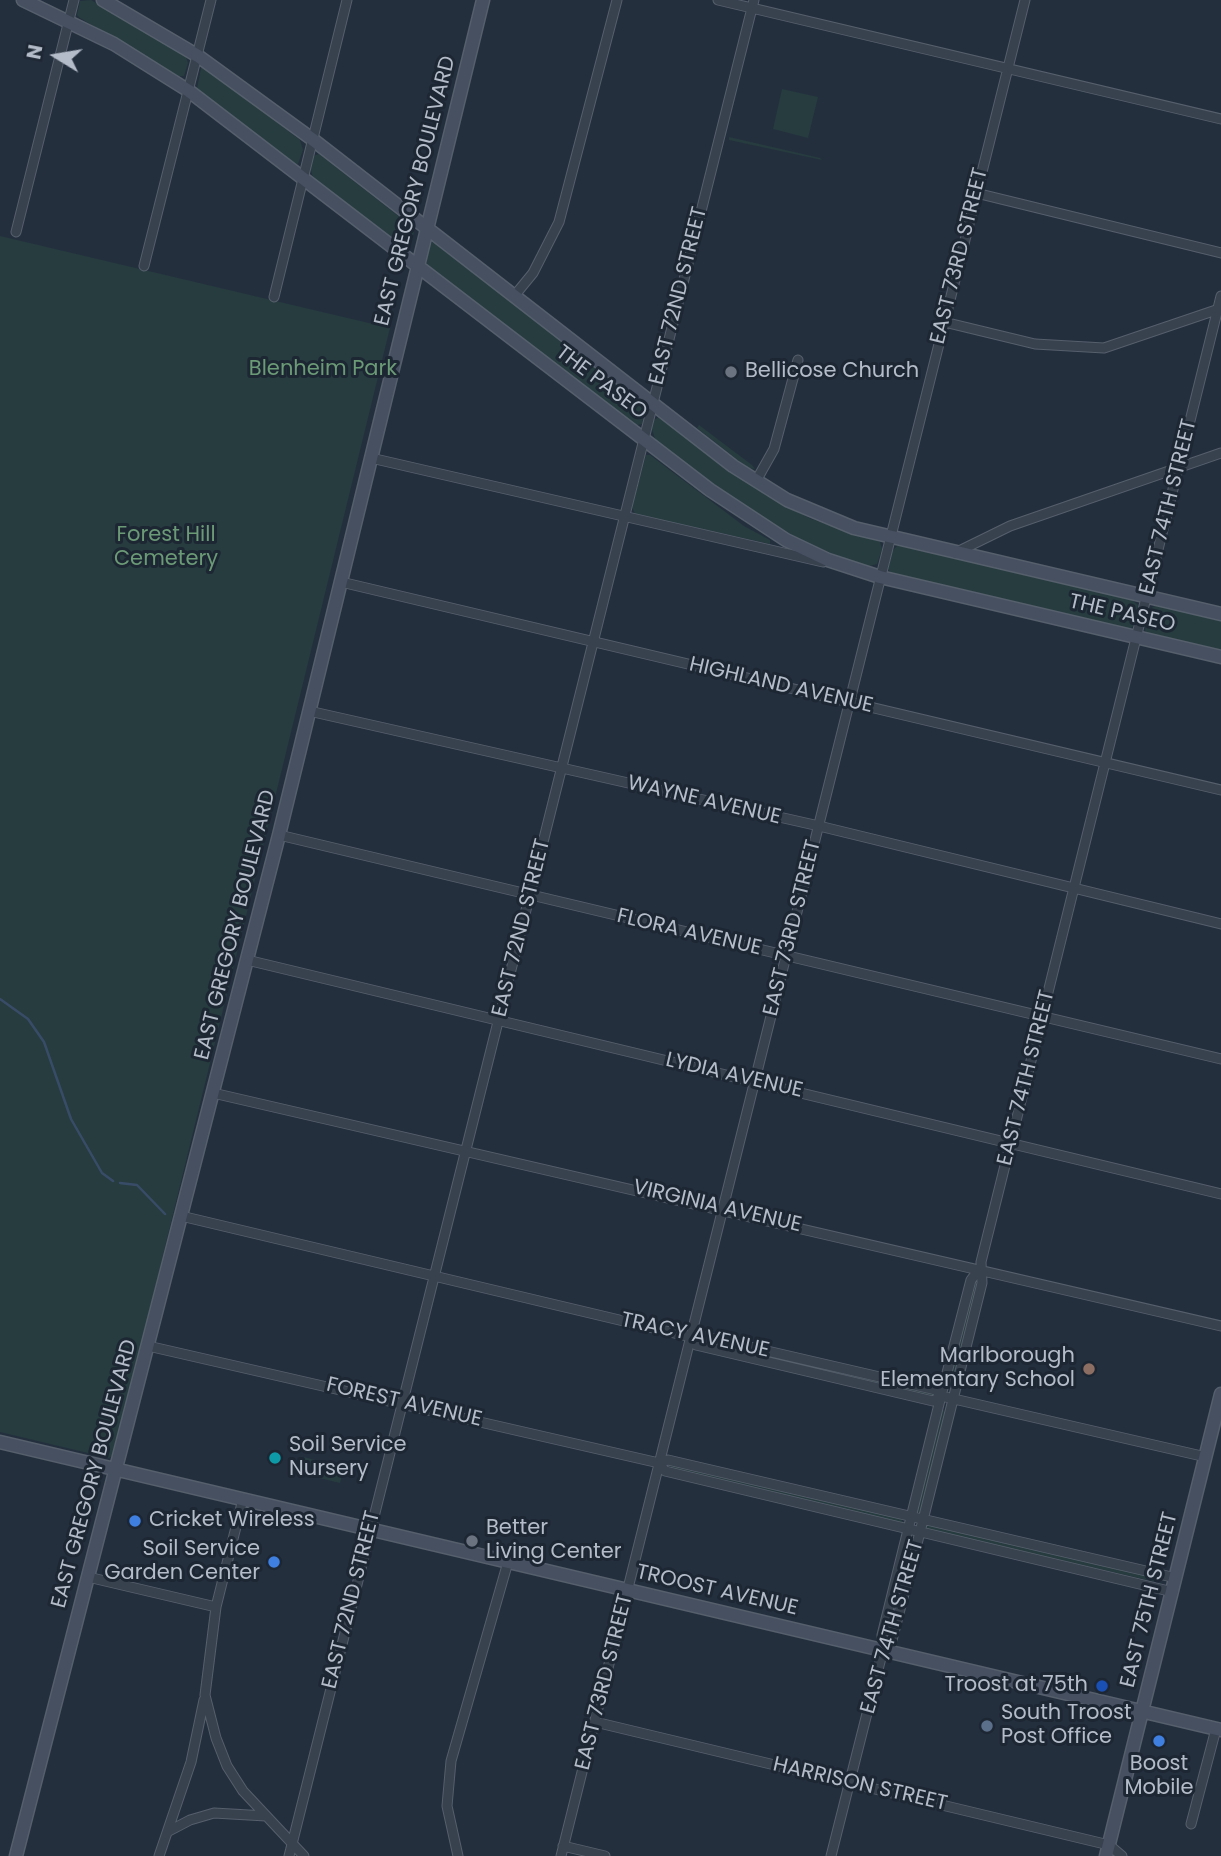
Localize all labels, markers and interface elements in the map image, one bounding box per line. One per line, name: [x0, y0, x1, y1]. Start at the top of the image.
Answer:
north arrow: [21, 21, 91, 91]
text: N: [20, 42, 50, 61]
street label: EAST GREGORY BOULEVARD: [370, 54, 462, 328]
street label: EAST 73RD STREET: [926, 165, 994, 347]
street label: EAST 72ND STREET: [645, 204, 713, 388]
street label: THE PASEO: [550, 340, 652, 426]
park label: Blenheim Park: [249, 357, 397, 383]
place label: Bellicose Church: [745, 359, 919, 385]
marker: Bellicose Church: [723, 364, 739, 380]
street label: EAST 74TH STREET: [1135, 417, 1203, 597]
park label: Forest Hill Cemetery: [114, 523, 218, 573]
street label: THE PASEO: [1066, 590, 1178, 638]
street label: HIGHLAND AVENUE: [687, 653, 875, 719]
street label: WAYNE AVENUE: [625, 771, 783, 831]
street label: EAST GREGORY BOULEVARD: [190, 788, 282, 1062]
street label: EAST 72ND STREET: [488, 836, 556, 1020]
street label: EAST 73RD STREET: [759, 837, 827, 1019]
street label: FLORA AVENUE: [614, 904, 764, 962]
street label: EAST 74TH STREET: [993, 988, 1061, 1168]
street label: LYDIA AVENUE: [663, 1048, 805, 1104]
street label: VIRGINIA AVENUE: [630, 1175, 804, 1239]
street label: TRACY AVENUE: [618, 1308, 772, 1364]
street label: EAST GREGORY BOULEVARD: [47, 1337, 143, 1611]
place label: Marlborough Elementary School: [880, 1344, 1075, 1394]
marker: Marlborough Elementary School: [1081, 1361, 1097, 1377]
street label: FOREST AVENUE: [324, 1373, 484, 1433]
place label: Soil Service Nursery: [289, 1433, 407, 1483]
marker: Soil Service Nursery: [267, 1450, 283, 1466]
place label: Cricket Wireless: [149, 1508, 315, 1534]
street label: EAST 72ND STREET: [318, 1508, 386, 1692]
street label: EAST 75TH STREET: [1116, 1510, 1184, 1690]
marker: Cricket Wireless: [127, 1513, 143, 1529]
place label: Better Living Center: [486, 1516, 622, 1566]
marker: Better Living Center: [464, 1533, 480, 1549]
place label: Soil Service Garden Center: [104, 1537, 260, 1587]
street label: EAST 74TH STREET: [856, 1537, 930, 1717]
marker: Soil Service Garden Center: [266, 1554, 282, 1570]
street label: TROOST AVENUE: [634, 1560, 800, 1622]
street label: EAST 73RD STREET: [571, 1591, 639, 1773]
place label: Troost at 75th: [945, 1673, 1088, 1699]
marker: Troost at 75th: [1094, 1678, 1110, 1694]
place label: South Troost Post Office: [1001, 1701, 1132, 1751]
marker: South Troost Post Office: [979, 1718, 995, 1734]
marker: Boost Mobile: [1151, 1733, 1167, 1749]
place label: Boost Mobile: [1124, 1752, 1194, 1802]
street label: HARRISON STREET: [770, 1753, 950, 1817]

